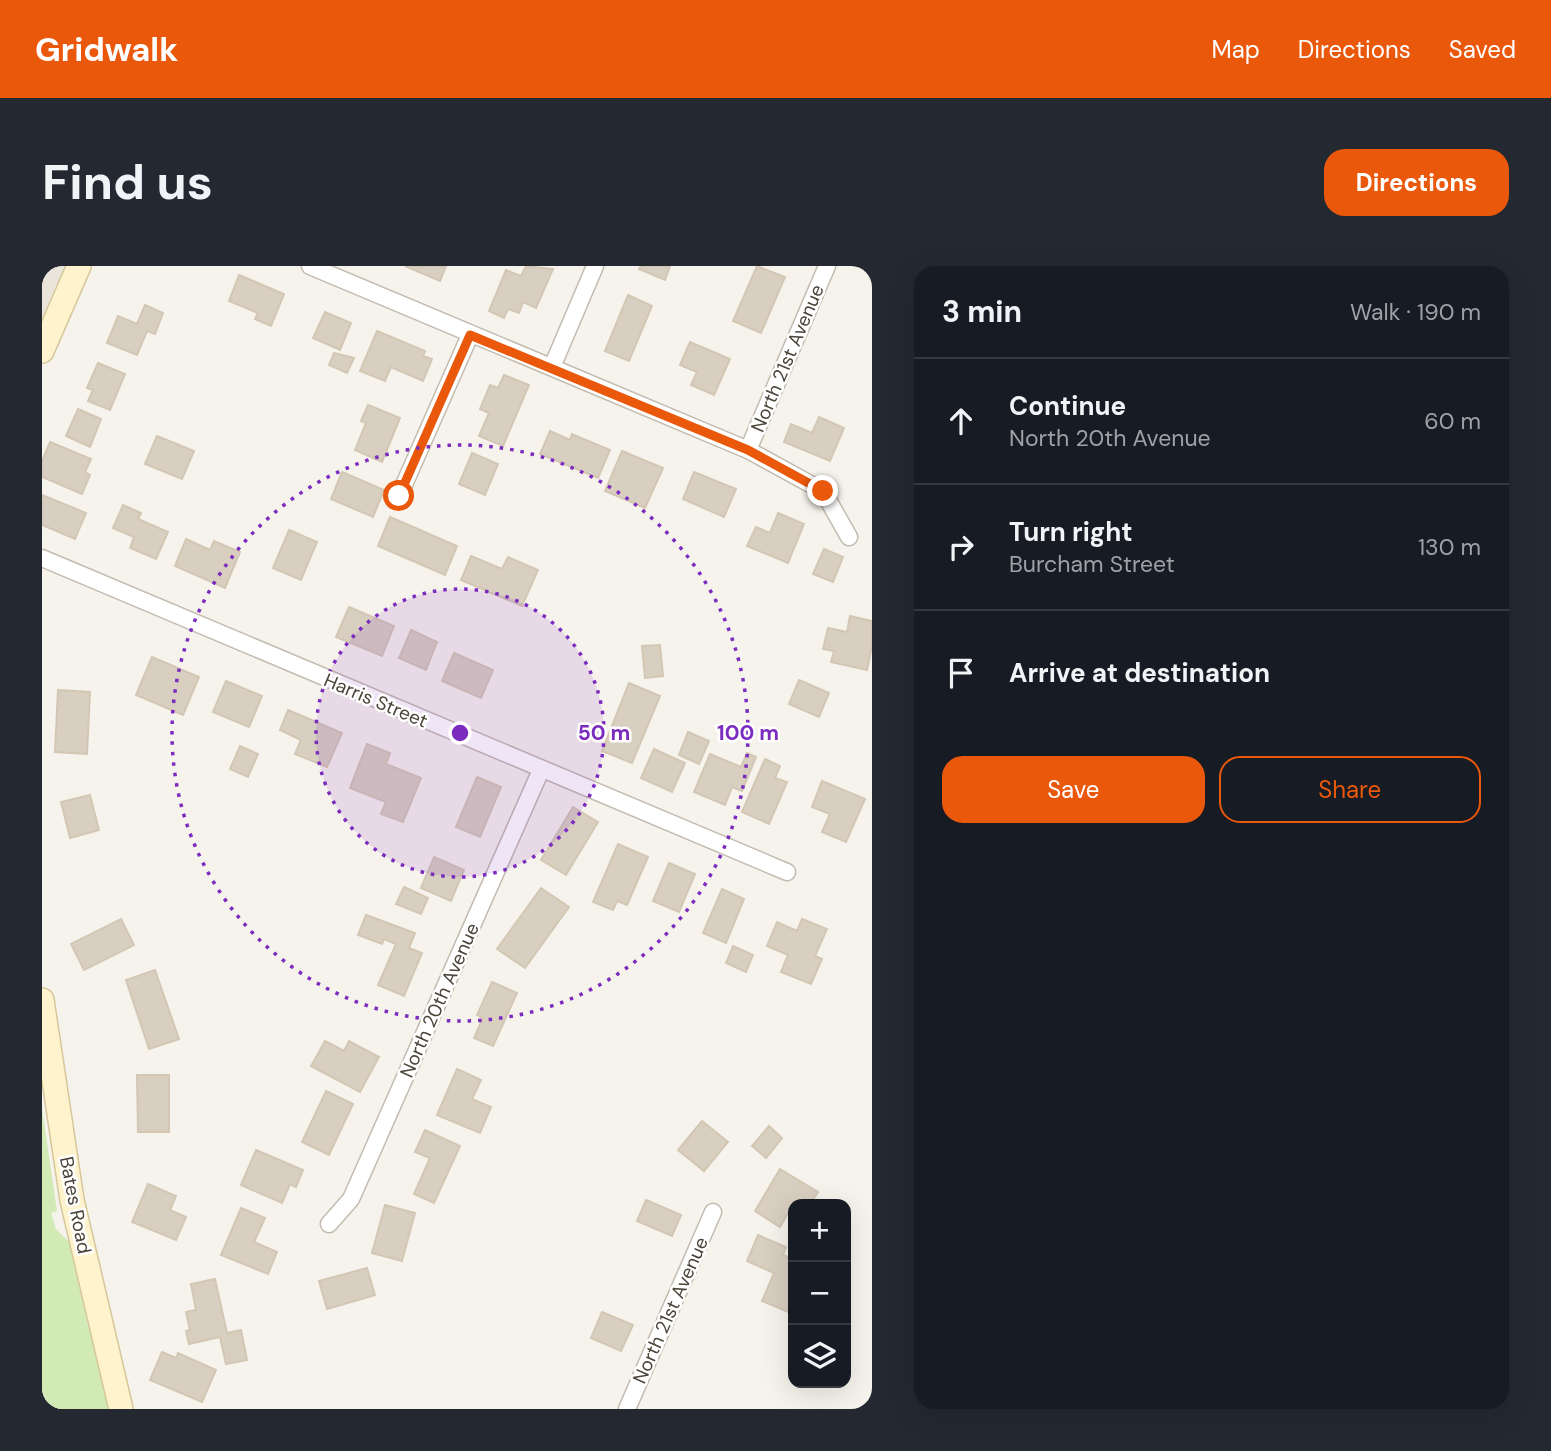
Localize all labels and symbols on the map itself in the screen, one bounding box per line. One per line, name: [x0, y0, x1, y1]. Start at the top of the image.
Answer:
street label: North 21st Avenue: [745, 281, 830, 436]
route end: [807, 475, 838, 506]
route start: [383, 480, 414, 511]
street label: Harris Street: [320, 667, 431, 734]
text: 50 m: [578, 719, 630, 747]
text: 100 m: [717, 719, 779, 747]
centre of rings: [448, 721, 472, 745]
street label: North 20th Avenue: [394, 919, 485, 1081]
street label: Bates Road: [54, 1154, 97, 1256]
street label: North 21st Avenue: [627, 1233, 714, 1387]

